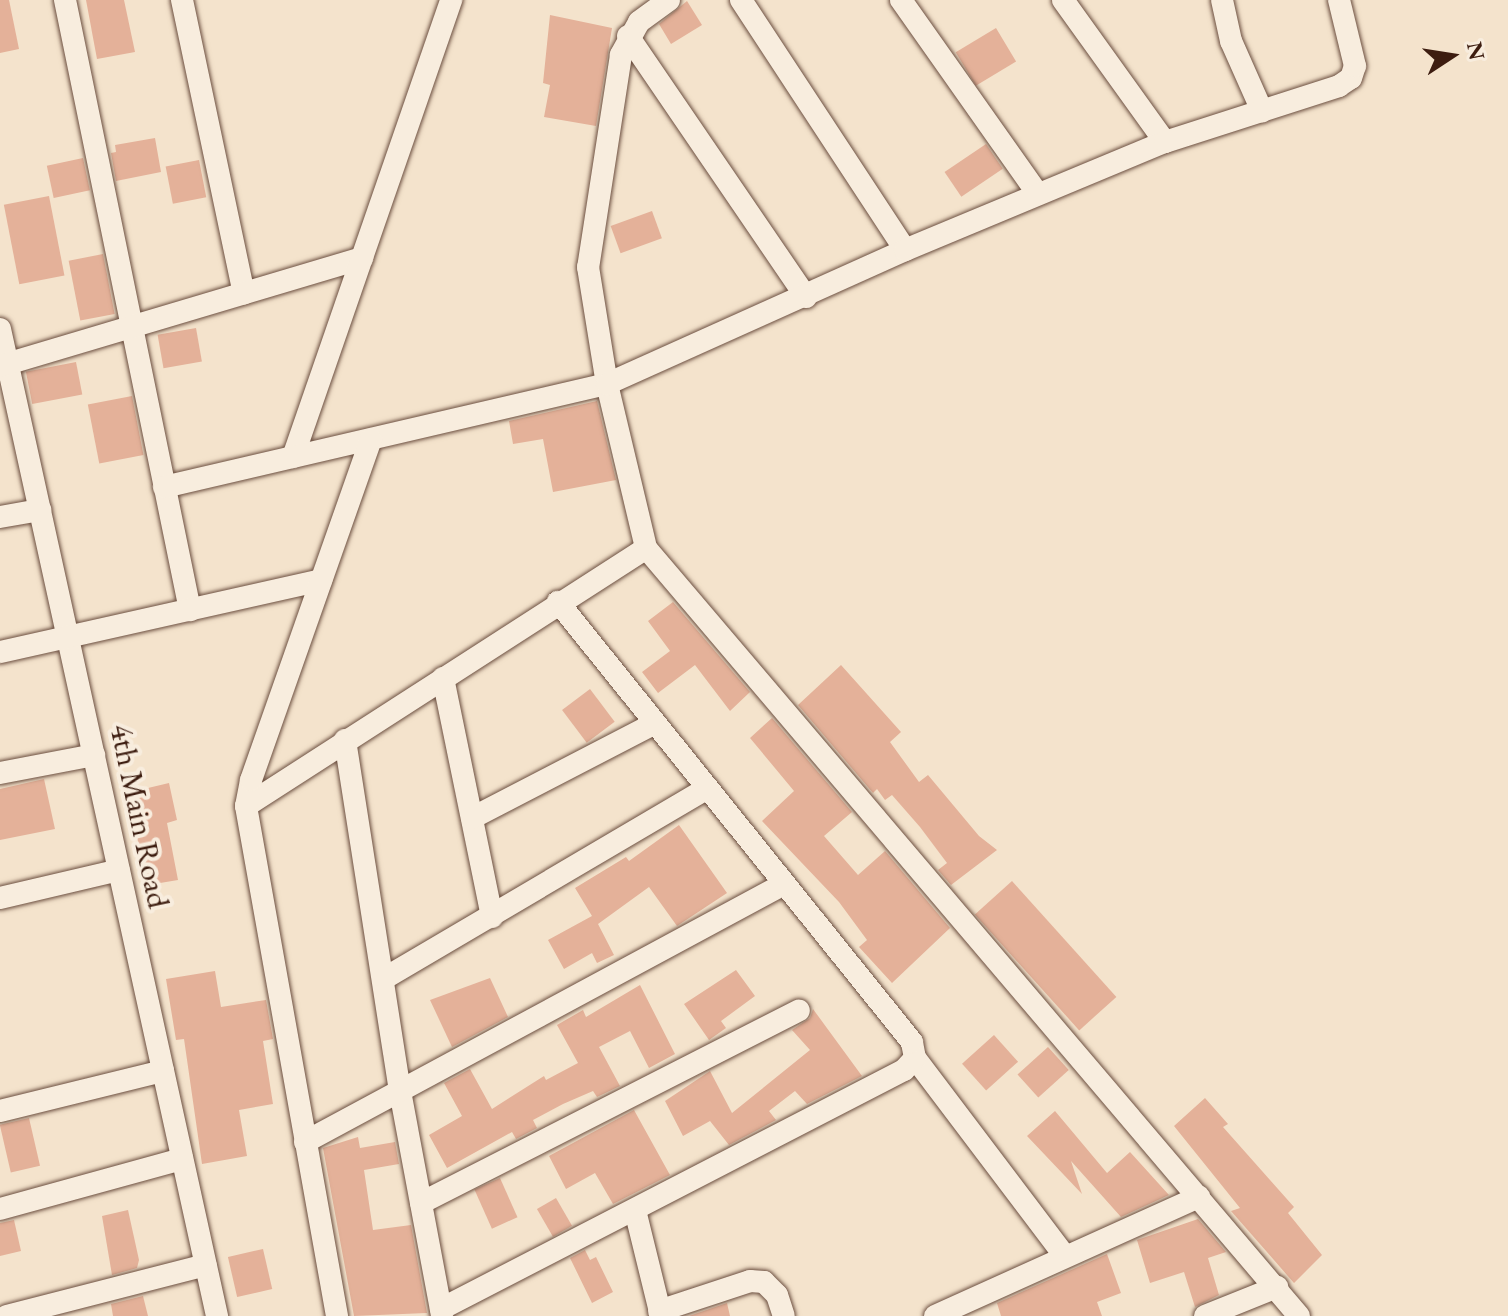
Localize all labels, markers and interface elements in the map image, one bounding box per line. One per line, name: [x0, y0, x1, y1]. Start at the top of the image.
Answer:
north arrow: [1412, 16, 1492, 96]
text: N: [1460, 39, 1492, 63]
street label: 4th Main Road: [102, 720, 178, 912]

